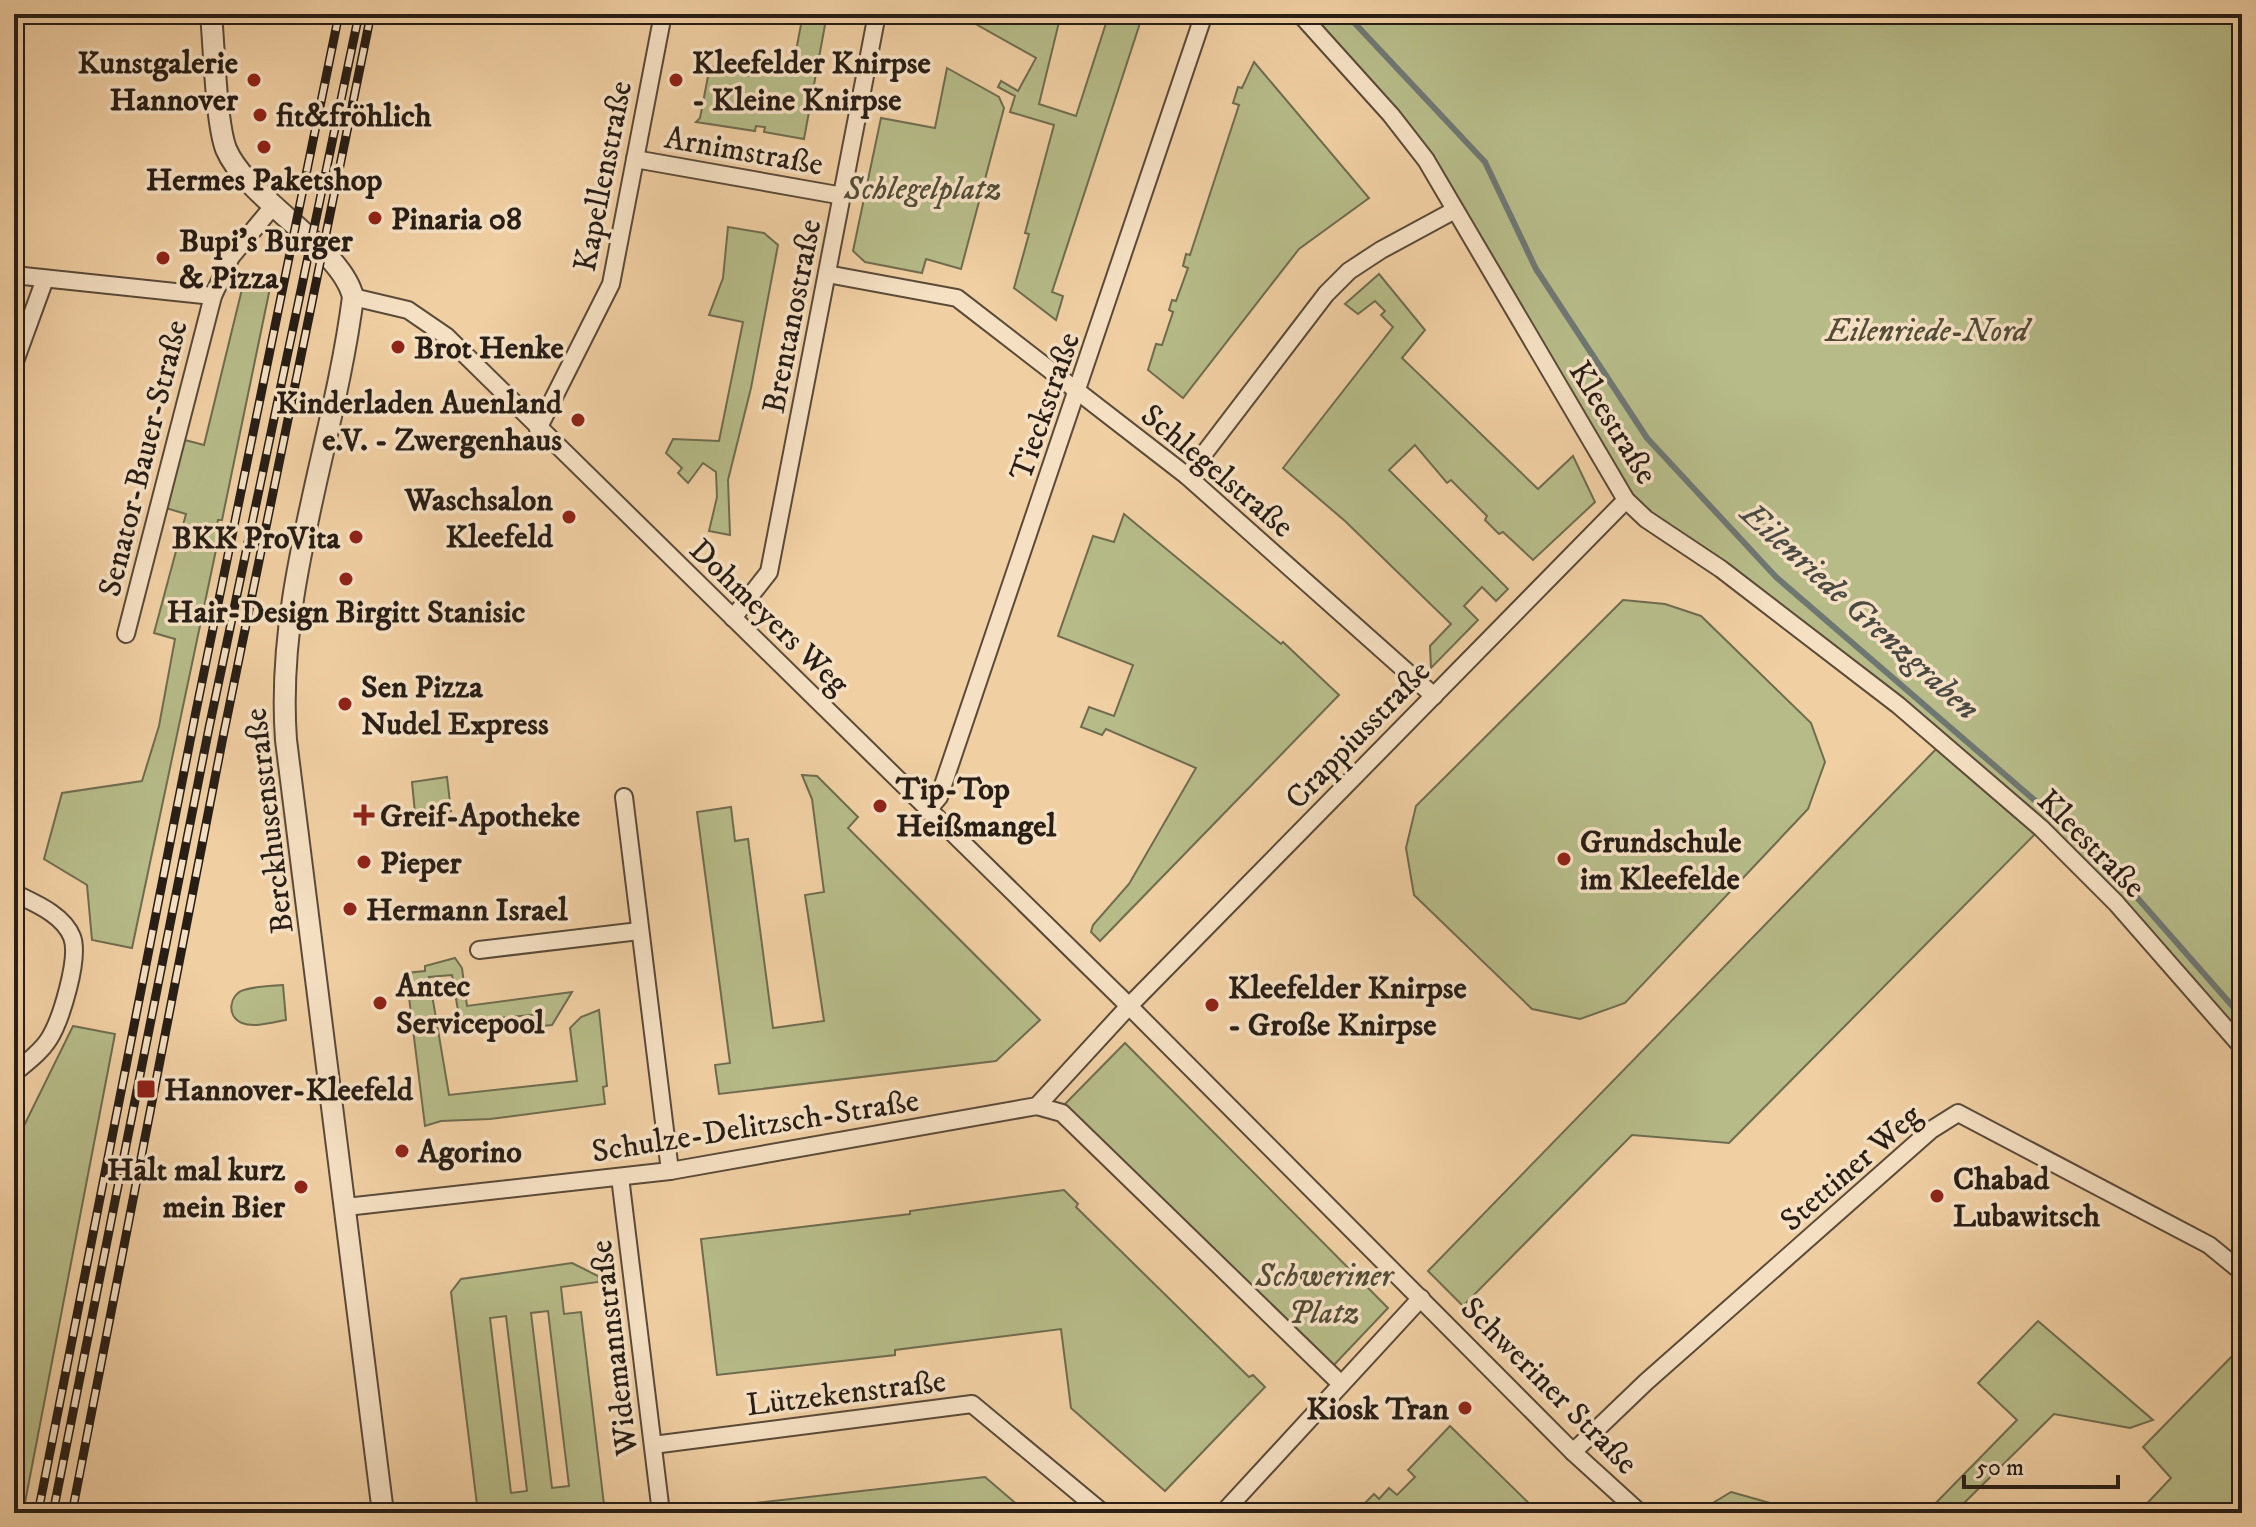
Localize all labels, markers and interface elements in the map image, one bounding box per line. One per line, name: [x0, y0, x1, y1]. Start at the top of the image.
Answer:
place label: Kunstgalerie Hannover: [77, 44, 239, 121]
place label: Kleefelder Knirpse - Kleine Knirpse: [692, 44, 931, 121]
marker: Kunstgalerie Hannover: [245, 71, 263, 89]
marker: Kleefelder Knirpse - Kleine Knirpse: [667, 71, 685, 89]
street label: Kapellenstraße: [566, 78, 642, 275]
place label: fit&fröhlich: [276, 97, 432, 137]
marker: fit&fröhlich: [251, 106, 269, 124]
street label: Arnimstraße: [661, 118, 826, 186]
marker: Hermes Paketshop: [255, 138, 273, 156]
place label: Hermes Paketshop: [146, 161, 382, 201]
park label: Schlegelplatz: [843, 170, 1002, 210]
place label: Pinaria 08: [391, 200, 522, 240]
marker: Pinaria 08: [366, 209, 384, 227]
street label: Brentanostraße: [755, 216, 831, 417]
place label: Bupi's Burger & Pizza: [179, 222, 354, 299]
marker: Bupi's Burger & Pizza: [154, 249, 172, 267]
park label: Eilenriede-Nord: [1824, 312, 2033, 352]
street label: Senator-Bauer-Straße: [90, 316, 198, 601]
street label: Tieckstraße: [1002, 327, 1090, 486]
place label: Brot Henke: [414, 329, 564, 369]
marker: Brot Henke: [389, 338, 407, 356]
street label: Kleestraße: [1559, 354, 1666, 492]
place label: Kinderladen Auenland e.V. - Zwergenhaus: [276, 384, 563, 461]
street label: Schlegelstraße: [1132, 396, 1301, 547]
marker: Kinderladen Auenland e.V. - Zwergenhaus: [569, 411, 587, 429]
place label: Waschsalon Kleefeld: [404, 481, 554, 558]
water label: Eilenriede Grenzgraben: [1730, 492, 1988, 730]
marker: Waschsalon Kleefeld: [560, 508, 578, 526]
place label: BKK ProVita: [172, 519, 340, 559]
marker: BKK ProVita: [347, 528, 365, 546]
street label: Dohmeyers Weg: [680, 531, 858, 704]
marker: Hair-Design Birgitt Stanisic: [337, 570, 355, 588]
place label: Hair-Design Birgitt Stanisic: [167, 593, 525, 633]
street label: Crappiusstraße: [1277, 652, 1440, 818]
place label: Sen Pizza Nudel Express: [361, 668, 549, 745]
marker: Sen Pizza Nudel Express: [336, 695, 354, 713]
street label: Berckhusenstraße: [236, 706, 304, 936]
place label: Tip-Top Heißmangel: [895, 770, 1056, 847]
street label: Kleestraße: [2028, 782, 2153, 907]
place label: Greif-Apotheke: [380, 797, 580, 837]
marker: Tip-Top Heißmangel: [871, 797, 889, 815]
marker: Greif-Apotheke: [355, 806, 373, 824]
place label: Grundschule im Kleefelde: [1580, 823, 1742, 900]
place label: Pieper: [380, 844, 462, 884]
marker: Grundschule im Kleefelde: [1555, 850, 1573, 868]
marker: Pieper: [355, 853, 373, 871]
place label: Hermann Israel: [366, 891, 568, 931]
marker: Hermann Israel: [341, 900, 359, 918]
place label: Antec Servicepool: [395, 967, 545, 1044]
place label: Kleefelder Knirpse - Große Knirpse: [1228, 969, 1467, 1046]
marker: Antec Servicepool: [371, 994, 389, 1012]
marker: Kleefelder Knirpse - Große Knirpse: [1203, 996, 1221, 1014]
place label: Hannover-Kleefeld: [164, 1071, 414, 1111]
marker: Hannover-Kleefeld: [135, 1078, 157, 1100]
street label: Schulze-Delitzsch-Straße: [589, 1081, 922, 1173]
street label: Stettiner Weg: [1772, 1096, 1931, 1241]
place label: Agorino: [417, 1133, 522, 1173]
marker: Agorino: [393, 1142, 411, 1160]
place label: Halt mal kurz mein Bier: [107, 1151, 286, 1228]
place label: Chabad Lubawitsch: [1953, 1160, 2100, 1237]
marker: Halt mal kurz mein Bier: [292, 1178, 310, 1196]
marker: Chabad Lubawitsch: [1928, 1187, 1946, 1205]
street label: Widemannstraße: [582, 1238, 648, 1459]
park label: Schweriner Platz: [1254, 1257, 1395, 1334]
street label: Schweriner Straße: [1451, 1289, 1646, 1484]
street label: Lützekenstraße: [744, 1362, 948, 1426]
place label: Kiosk Tran: [1306, 1390, 1449, 1430]
marker: Kiosk Tran: [1456, 1399, 1474, 1417]
scale bar: [1964, 1439, 2118, 1489]
text: 50 m: [1976, 1453, 2024, 1483]

